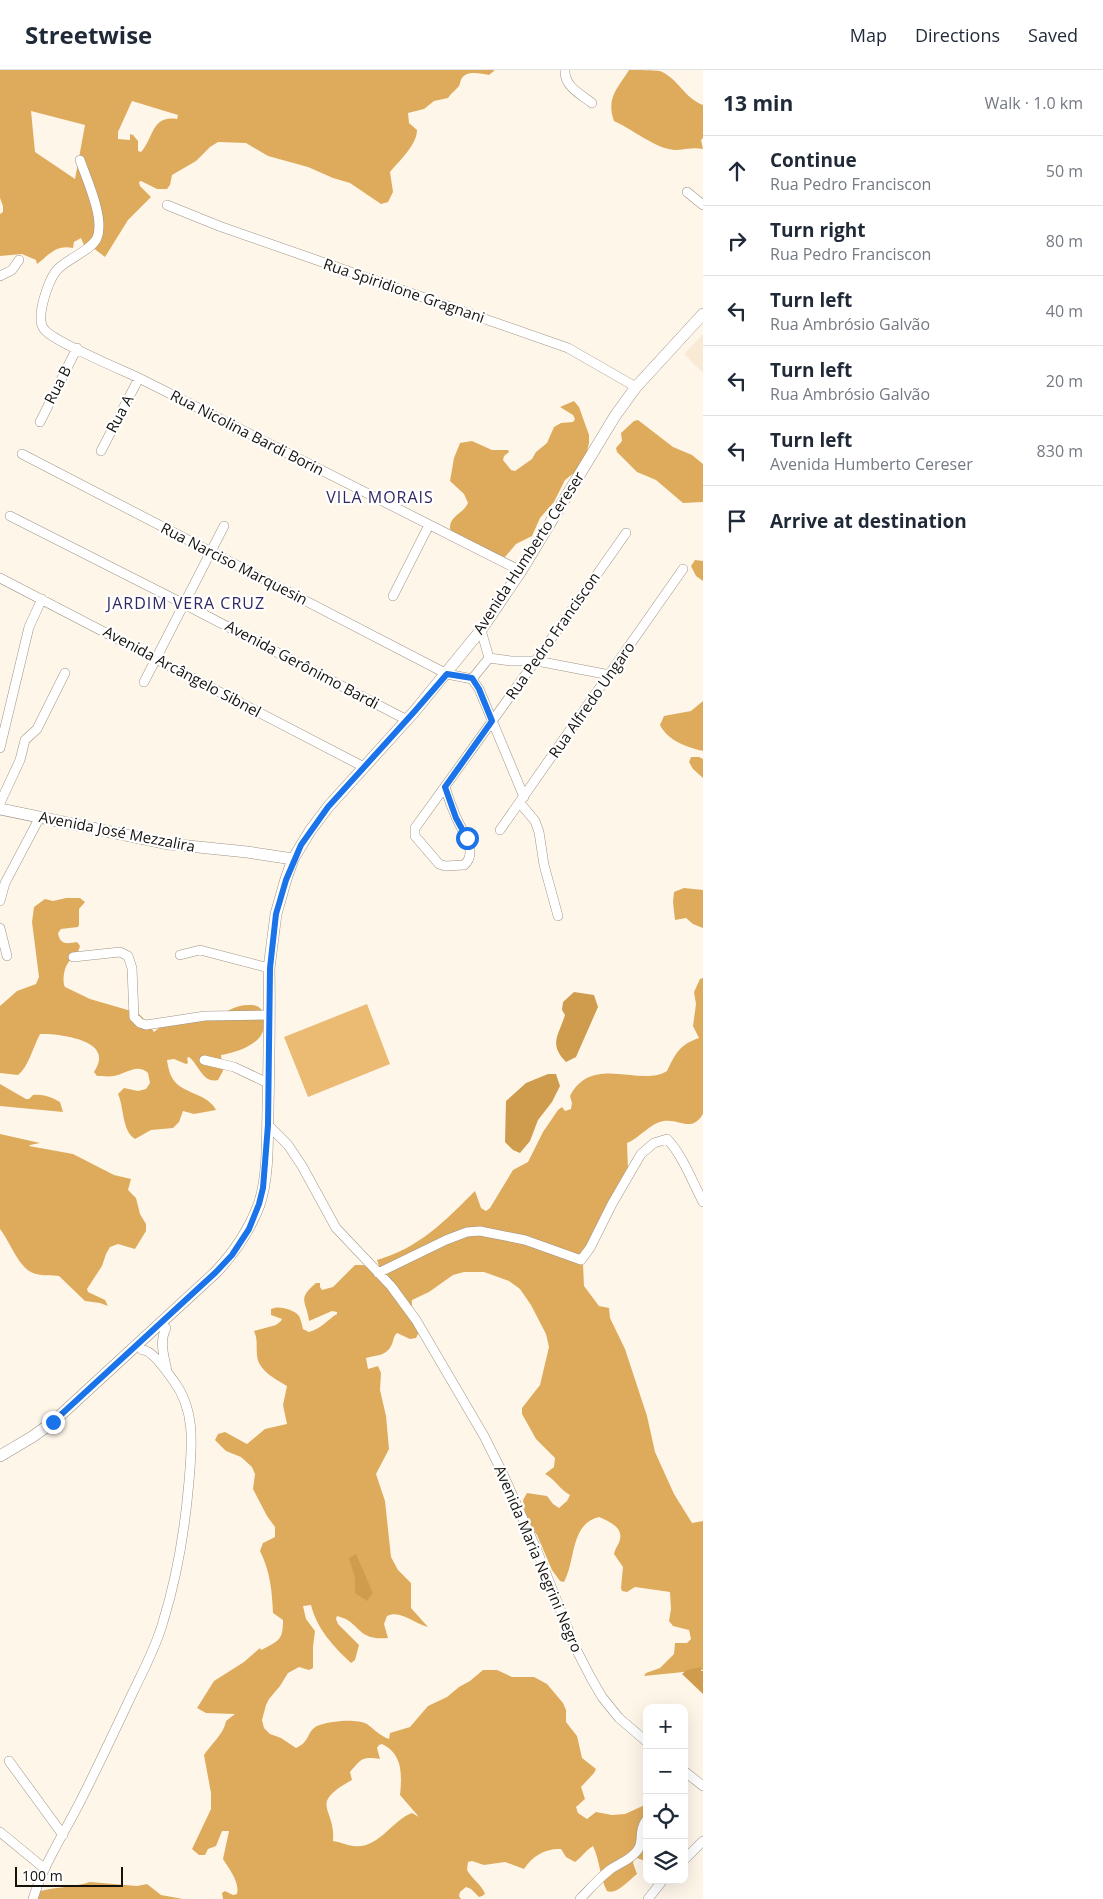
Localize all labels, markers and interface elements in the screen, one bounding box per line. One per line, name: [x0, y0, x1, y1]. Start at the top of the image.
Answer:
text: Streetwise: [25, 18, 152, 51]
text: Map: [850, 23, 887, 47]
text: Directions: [915, 23, 1000, 47]
text: Saved: [1028, 23, 1078, 47]
text: 13 min: [723, 89, 793, 117]
text: Walk · 1.0 km: [985, 92, 1083, 114]
text: Continue: [770, 147, 857, 173]
icon: ahead: [723, 157, 751, 185]
text: 50 m: [1046, 160, 1083, 182]
text: Rua Pedro Franciscon: [770, 173, 931, 195]
text: Turn right: [770, 217, 865, 243]
icon: right: [723, 227, 751, 255]
text: 80 m: [1046, 230, 1083, 252]
text: Rua Pedro Franciscon: [770, 243, 931, 265]
street label: Rua Spiridione Gragnani: [321, 253, 488, 327]
text: Turn left: [770, 287, 852, 313]
icon: left: [723, 297, 751, 325]
text: 40 m: [1046, 300, 1083, 322]
text: Rua Ambrósio Galvão: [770, 313, 930, 335]
text: Turn left: [770, 357, 852, 383]
street label: Rua B: [39, 362, 75, 407]
icon: left: [723, 367, 751, 395]
text: 20 m: [1046, 370, 1083, 392]
text: Rua Ambrósio Galvão: [770, 383, 930, 405]
street label: Rua Nicolina Bardi Borin: [167, 385, 328, 480]
street label: Rua A: [101, 391, 138, 436]
text: Turn left: [770, 427, 852, 453]
icon: left: [723, 437, 751, 465]
text: 830 m: [1037, 440, 1083, 462]
text: Avenida Humberto Cereser: [770, 453, 973, 475]
street label: Avenida Humberto Cereser: [468, 467, 588, 638]
district label: VILA MORAIS: [326, 486, 434, 508]
icon: arrive: [723, 507, 751, 535]
text: Arrive at destination: [770, 508, 967, 534]
street label: Rua Narciso Marquesin: [158, 517, 311, 609]
street label: Rua Pedro Franciscon: [501, 568, 604, 703]
district label: JARDIM VERA CRUZ: [105, 592, 265, 614]
street label: Avenida Gerônimo Bardi: [222, 615, 383, 713]
street label: Avenida Arcângelo Sibnel: [100, 621, 265, 721]
street label: Rua Alfredo Ungaro: [544, 637, 639, 761]
street label: Avenida José Mezzalira: [37, 806, 197, 856]
route start: [456, 827, 479, 850]
route end: [42, 1411, 65, 1434]
street label: Avenida Maria Negrini Negro: [490, 1462, 587, 1655]
map controls: [643, 1704, 688, 1884]
button: +: [643, 1704, 688, 1749]
button: −: [643, 1749, 688, 1794]
button: locate: [643, 1794, 688, 1839]
button: layers: [643, 1839, 688, 1884]
scale bar: [15, 1864, 122, 1887]
text: 100 m: [22, 1866, 63, 1885]

